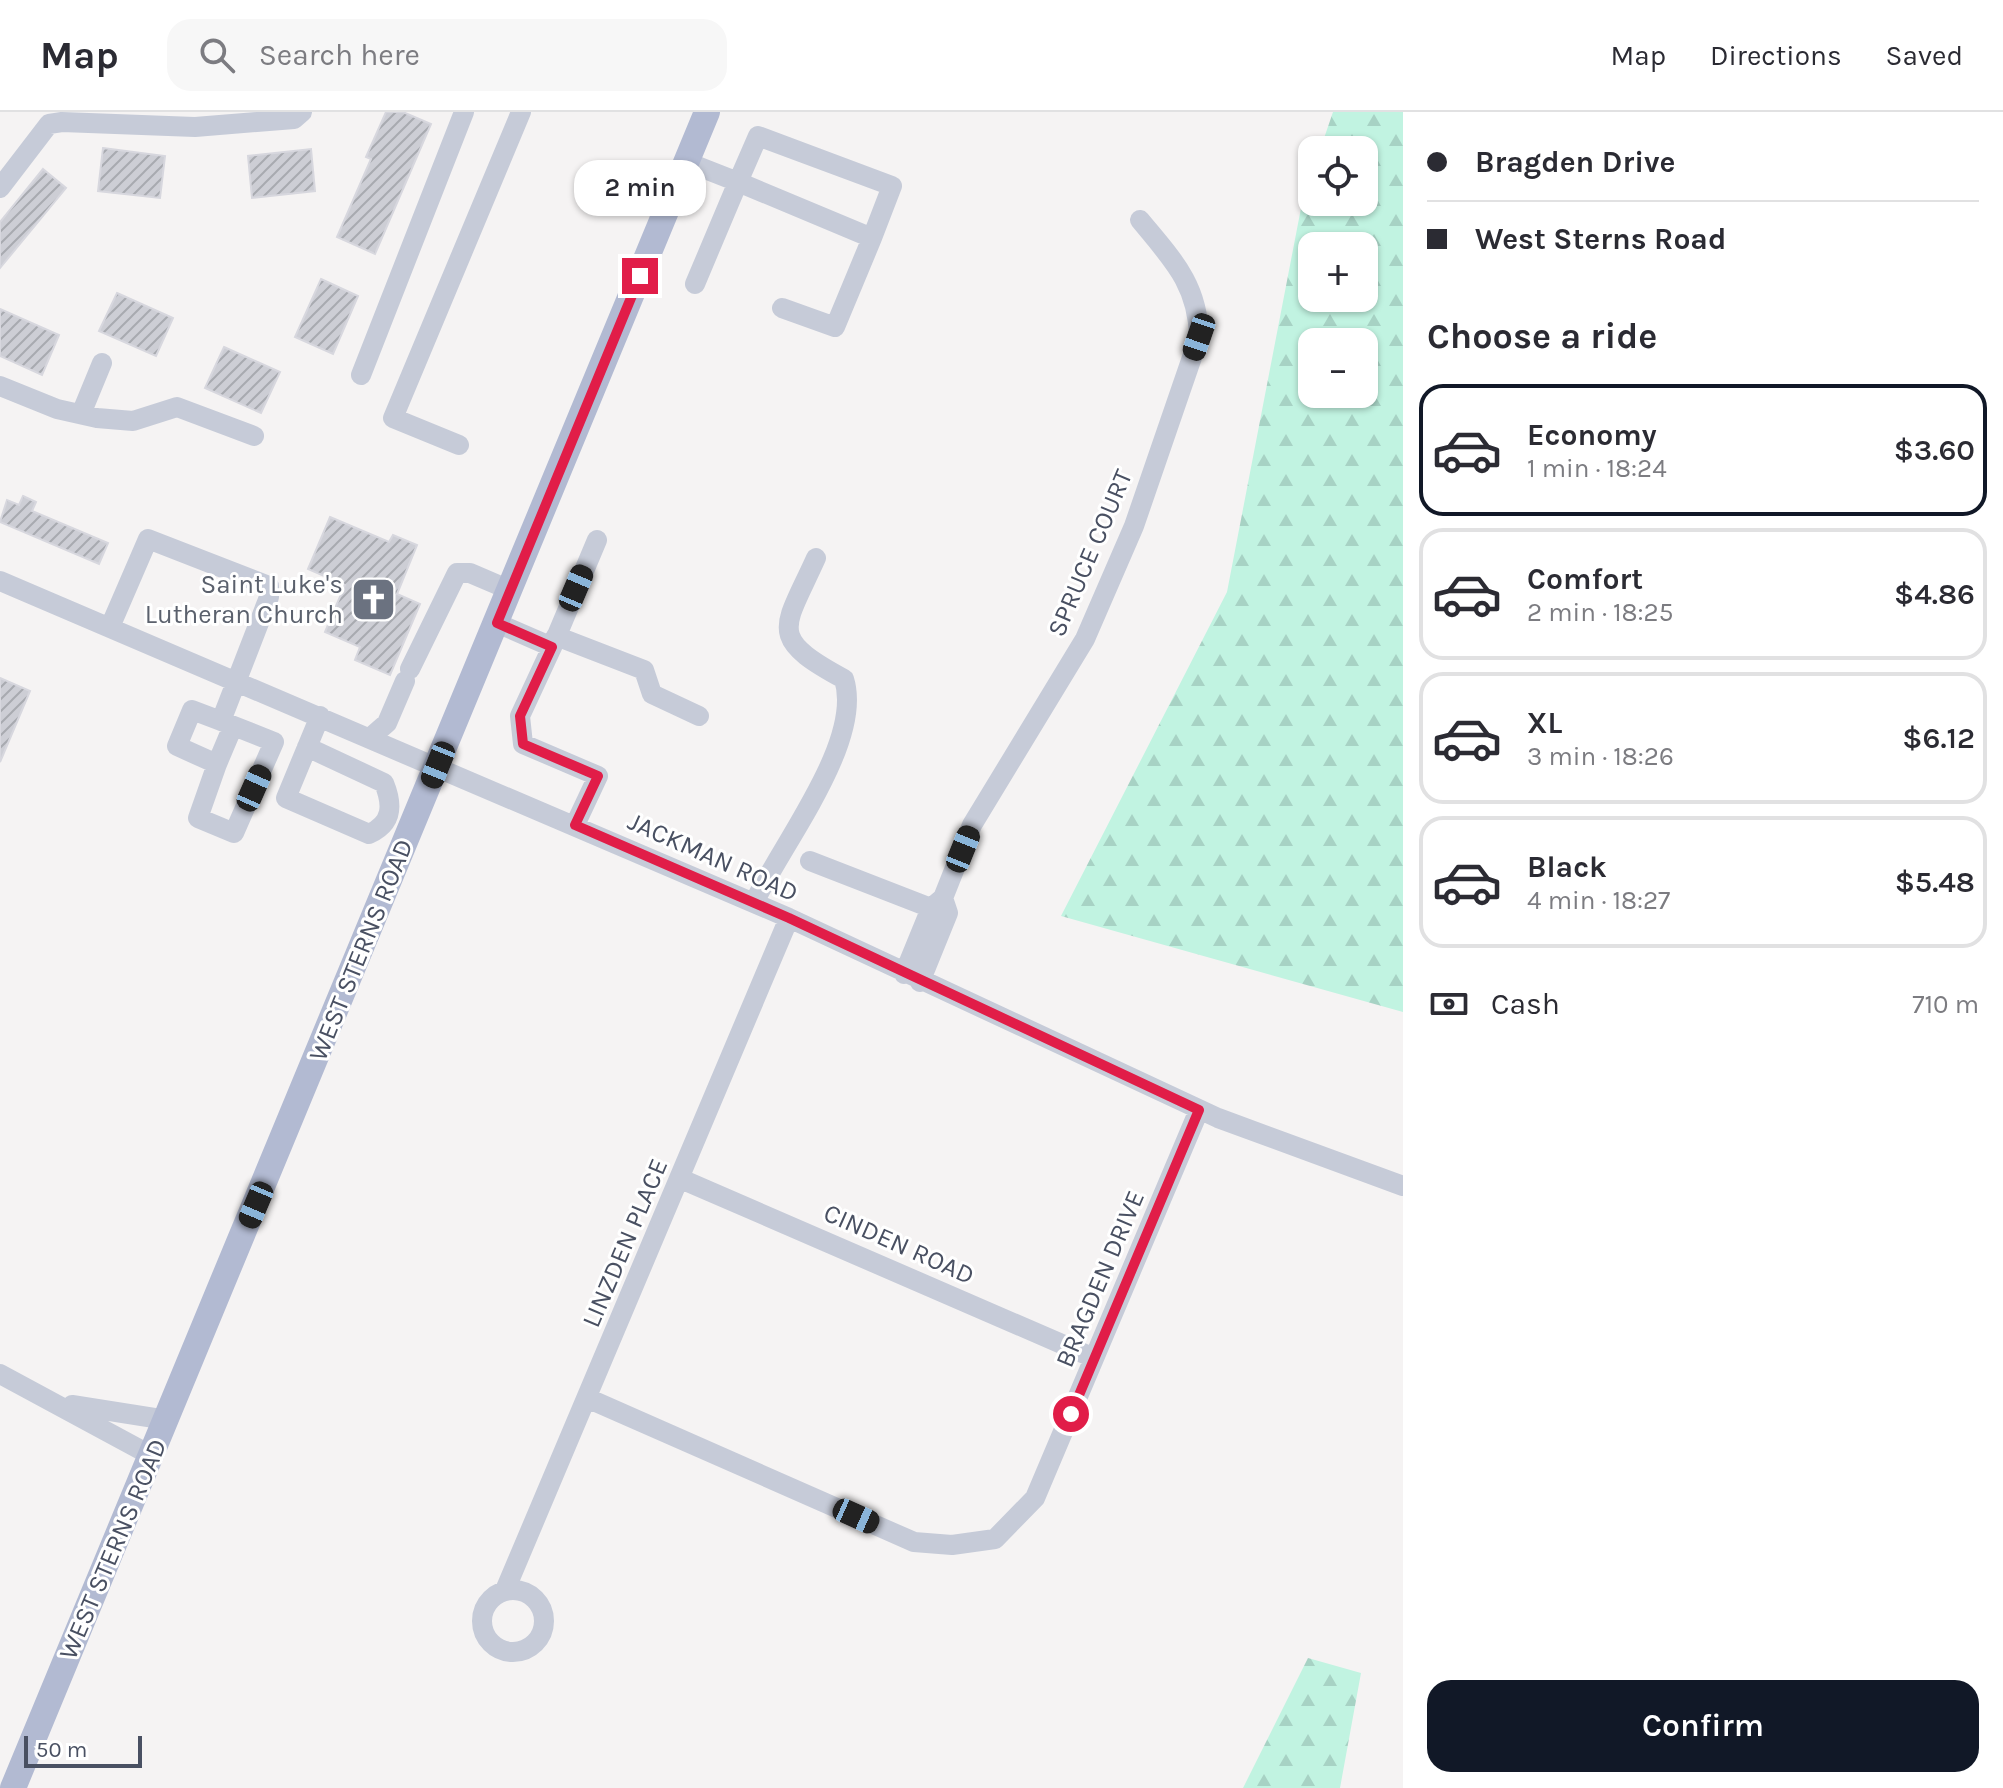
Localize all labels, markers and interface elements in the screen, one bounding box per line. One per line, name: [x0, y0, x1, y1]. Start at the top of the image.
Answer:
search box: [167, 19, 727, 91]
text: Map: [40, 33, 119, 78]
icon: search: [195, 33, 239, 77]
text: Search here: [259, 37, 420, 73]
text: Map: [1611, 39, 1666, 72]
text: Directions: [1710, 39, 1842, 72]
text: Saved: [1886, 39, 1963, 72]
map controls: [1298, 136, 1378, 408]
button: locate: [1298, 136, 1378, 216]
text: Bragden Drive: [1475, 144, 1676, 180]
callout: 2 min: [574, 160, 706, 216]
text: 2 min: [605, 172, 675, 203]
text: West Sterns Road: [1475, 221, 1726, 257]
button: +: [1298, 232, 1378, 312]
route end: [622, 258, 658, 294]
car: [1180, 310, 1218, 364]
text: Choose a ride: [1427, 315, 1657, 357]
button: −: [1298, 328, 1378, 408]
icon: car: [1431, 414, 1503, 486]
text: Economy: [1527, 417, 1657, 453]
text: $3.60: [1894, 432, 1975, 468]
text: 1 min · 18:24: [1527, 453, 1667, 484]
street label: SPRUCE COURT: [1041, 465, 1139, 641]
icon: car: [1431, 558, 1503, 630]
car: [556, 561, 596, 615]
text: Comfort: [1527, 561, 1643, 597]
place label: Saint Luke's Lutheran Church: [145, 569, 343, 630]
church icon: Saint Luke's Lutheran Church: [350, 575, 398, 623]
text: $4.86: [1894, 576, 1975, 612]
text: 2 min · 18:25: [1527, 597, 1673, 628]
icon: car: [1431, 702, 1503, 774]
text: XL: [1527, 705, 1562, 741]
text: $6.12: [1902, 720, 1975, 756]
car: [418, 738, 458, 792]
text: 3 min · 18:26: [1527, 741, 1674, 772]
car: [233, 761, 275, 815]
street label: JACKMAN ROAD: [623, 806, 803, 908]
car: [943, 822, 983, 876]
street label: WEST STERNS ROAD: [302, 835, 420, 1065]
icon: car: [1431, 846, 1503, 918]
text: Black: [1527, 849, 1607, 885]
text: $5.48: [1895, 864, 1975, 900]
text: 4 min · 18:27: [1527, 885, 1670, 916]
icon: cash: [1427, 982, 1471, 1026]
text: Cash: [1491, 986, 1560, 1022]
text: 710 m: [1912, 989, 1979, 1020]
street label: LINZDEN PLACE: [575, 1154, 675, 1332]
car: [236, 1178, 276, 1232]
street label: BRAGDEN DRIVE: [1049, 1186, 1151, 1372]
street label: CINDEN ROAD: [819, 1197, 979, 1291]
route start: [1053, 1396, 1089, 1432]
street label: WEST STERNS ROAD: [53, 1434, 173, 1664]
car: [829, 1495, 883, 1537]
button: Confirm: [1427, 1680, 1979, 1772]
scale bar: [24, 1732, 142, 1768]
text: 50 m: [36, 1737, 87, 1763]

